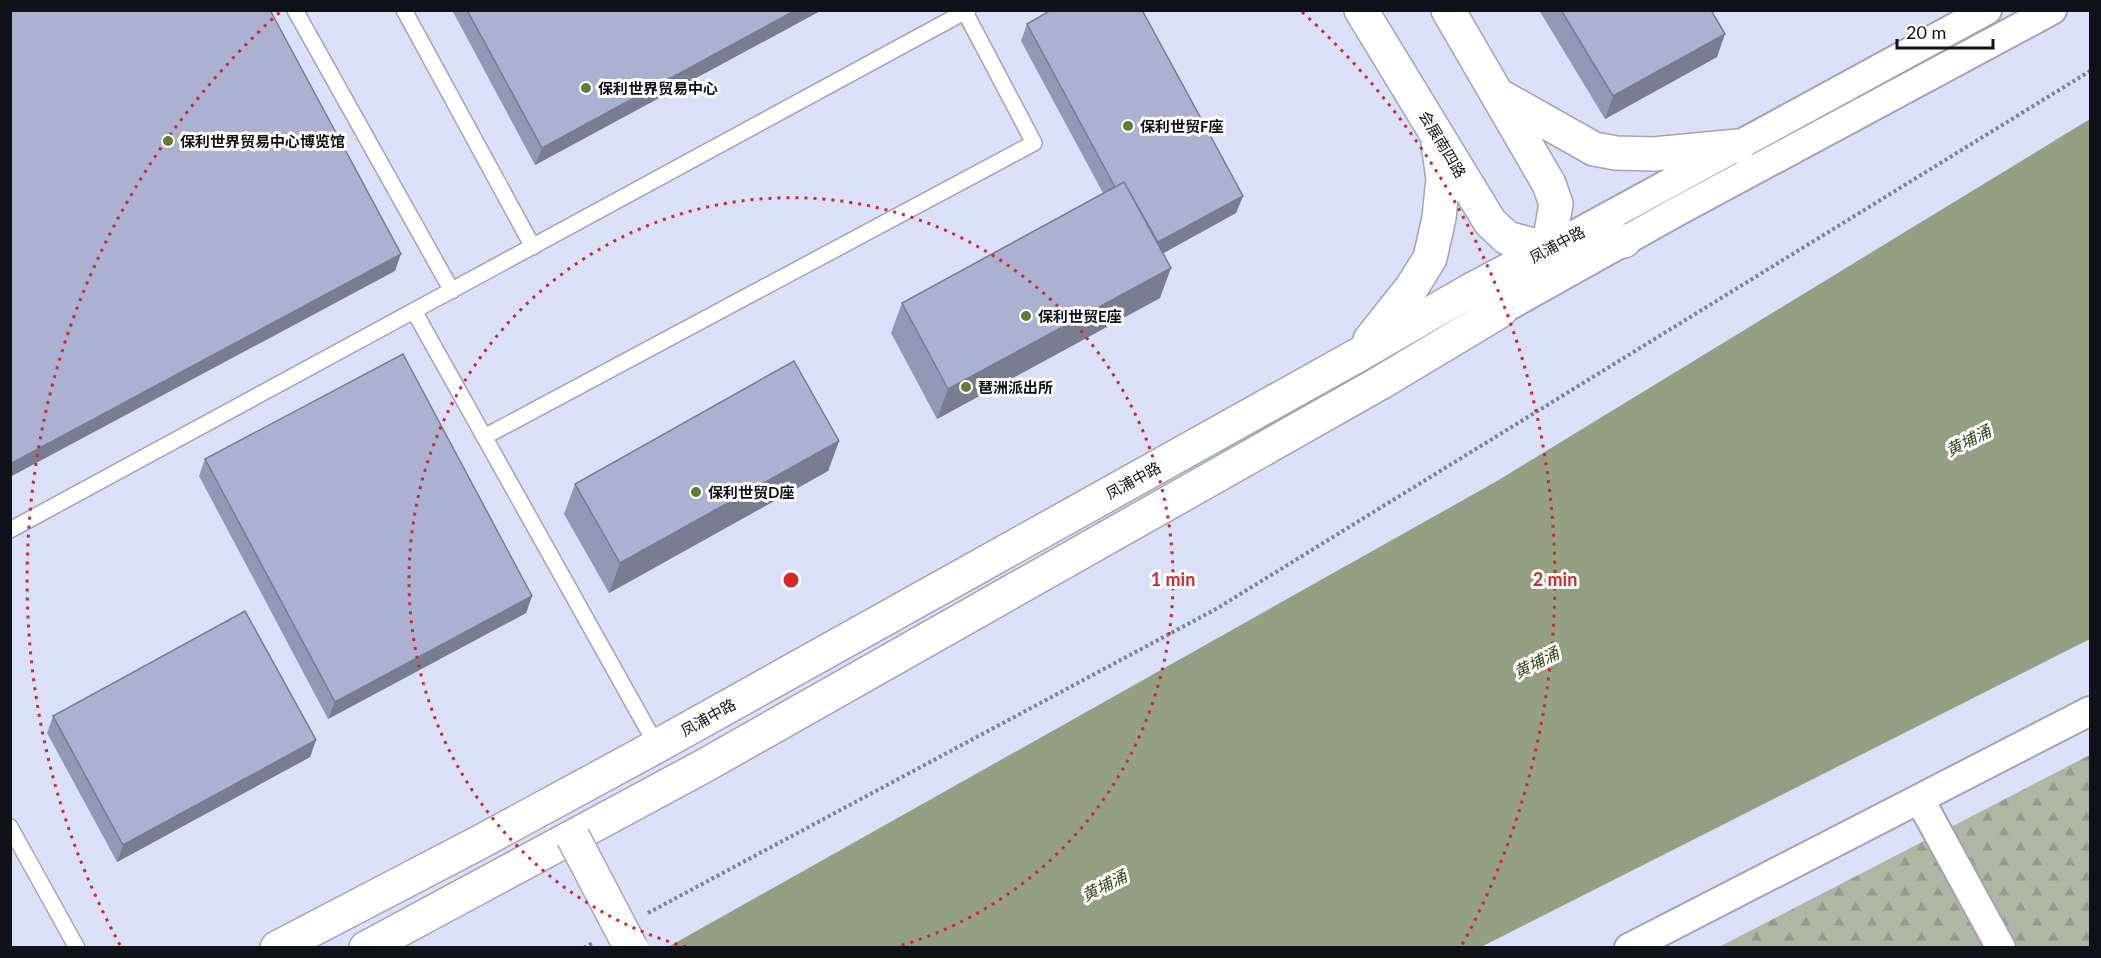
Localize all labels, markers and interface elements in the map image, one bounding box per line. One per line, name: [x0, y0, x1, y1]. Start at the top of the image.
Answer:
scale bar: [1897, 12, 1993, 50]
text: 20 m: [1906, 21, 1946, 43]
place label: 保利世界贸易中心: [598, 79, 718, 97]
marker: 保利世界贸易中心: [579, 81, 593, 95]
street label: 会展南四路: [1416, 107, 1470, 181]
place label: 保利世贸F座: [1140, 117, 1224, 135]
marker: 保利世贸F座: [1121, 119, 1135, 133]
place label: 保利世界贸易中心博览馆: [180, 132, 345, 150]
marker: 保利世界贸易中心博览馆: [161, 134, 175, 148]
street label: 凤浦中路: [1526, 222, 1588, 266]
place label: 保利世贸E座: [1038, 307, 1122, 325]
marker: 保利世贸E座: [1019, 309, 1033, 323]
place label: 琶洲派出所: [978, 378, 1053, 396]
marker: 琶洲派出所: [959, 380, 973, 394]
water label: 黄埔涌: [1942, 420, 1995, 459]
street label: 凤浦中路: [1102, 458, 1164, 502]
place label: 保利世贸D座: [708, 483, 794, 501]
marker: 保利世贸D座: [689, 485, 703, 499]
text: 1 min: [1151, 568, 1195, 590]
text: 2 min: [1533, 568, 1577, 590]
centre of rings: [781, 570, 801, 590]
water label: 黄埔涌: [1510, 642, 1563, 681]
street label: 凤浦中路: [677, 695, 739, 739]
water label: 黄埔涌: [1078, 865, 1131, 904]

